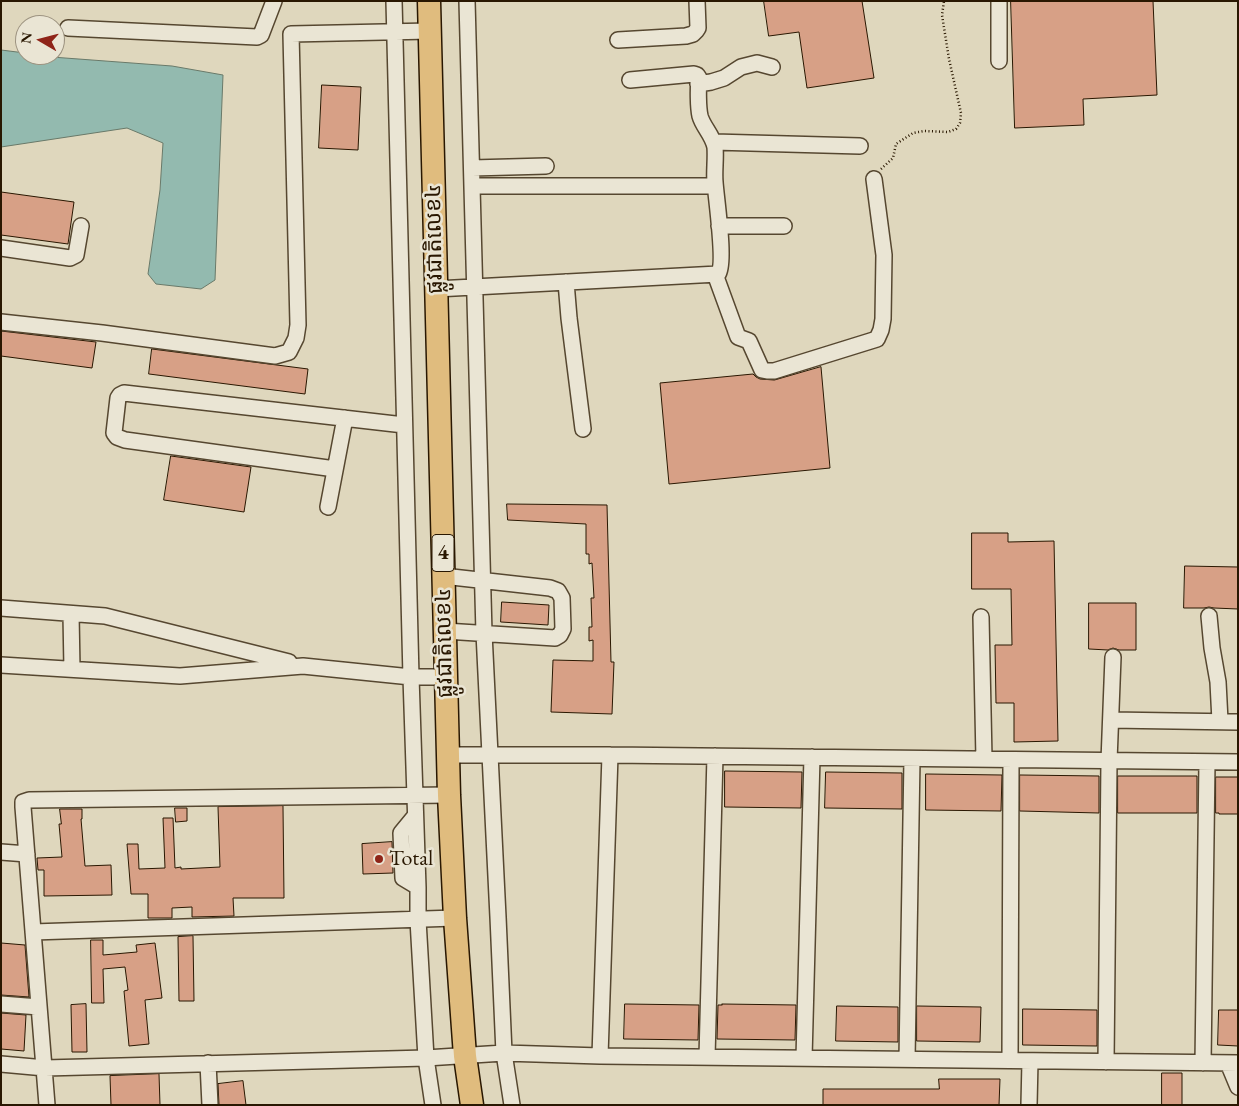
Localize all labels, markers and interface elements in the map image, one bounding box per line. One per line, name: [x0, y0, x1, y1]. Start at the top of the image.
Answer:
north arrow: [15, 15, 65, 65]
text: N: [16, 31, 36, 45]
street label: ផ្លូវជាតិលេខ៤: [421, 184, 449, 294]
road number: 4: [432, 534, 454, 572]
street label: ផ្លូវជាតិលេខ៤: [431, 588, 459, 698]
place label: Total: [389, 846, 433, 872]
marker: Total: [373, 853, 385, 865]

